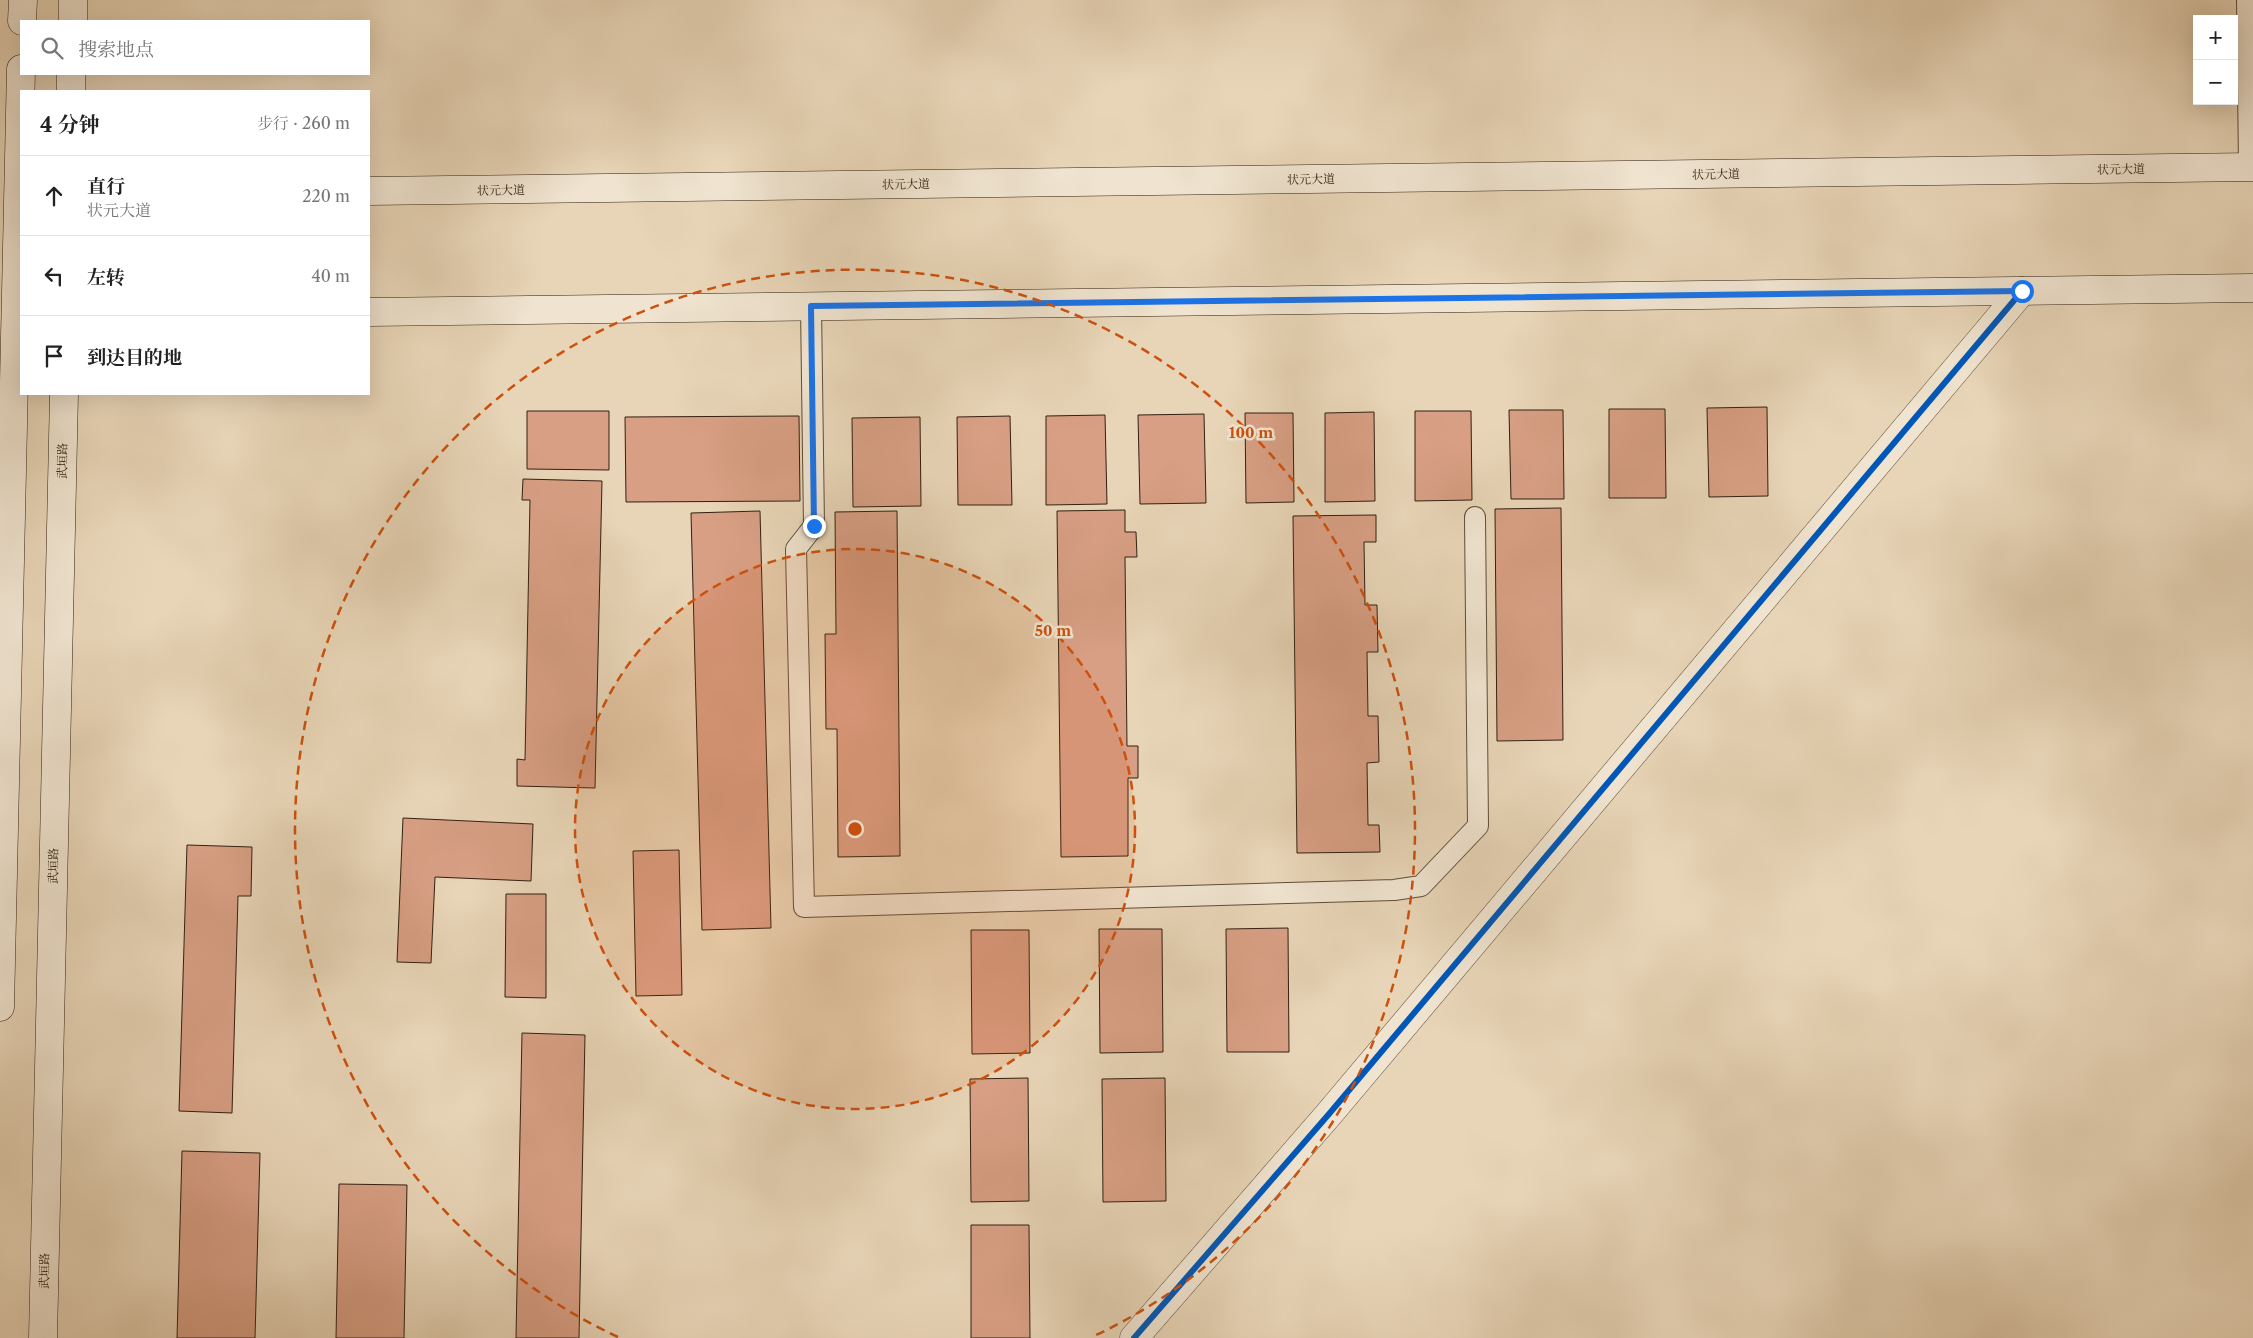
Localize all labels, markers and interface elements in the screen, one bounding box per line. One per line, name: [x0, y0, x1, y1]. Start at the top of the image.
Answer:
map controls: [2193, 15, 2238, 105]
button: +: [2193, 15, 2238, 60]
search box: [20, 20, 370, 75]
icon: search: [38, 34, 66, 62]
text: 搜索地点: [78, 38, 154, 61]
button: −: [2193, 60, 2238, 105]
text: 4 分钟: [40, 112, 100, 137]
text: 步行 · 260 m: [257, 113, 350, 133]
street label: 状元大道: [2097, 161, 2145, 177]
street label: 状元大道: [1692, 166, 1740, 182]
street label: 状元大道: [1287, 171, 1335, 187]
text: 直行: [87, 175, 125, 198]
street label: 状元大道: [882, 176, 930, 192]
icon: ahead: [40, 182, 68, 210]
street label: 状元大道: [477, 182, 525, 198]
text: 220 m: [302, 186, 350, 206]
text: 状元大道: [87, 200, 151, 220]
icon: left: [40, 262, 68, 290]
text: 左转: [87, 266, 125, 289]
text: 40 m: [311, 266, 350, 286]
route start: [2011, 280, 2034, 303]
icon: arrive: [40, 342, 68, 370]
text: 到达目的地: [87, 346, 182, 369]
text: 100 m: [1229, 423, 1273, 442]
street label: 武垣路: [54, 443, 70, 479]
route end: [803, 515, 826, 538]
text: 50 m: [1035, 621, 1071, 640]
centre of rings: [846, 820, 864, 838]
street label: 武垣路: [45, 848, 61, 884]
street label: 武垣路: [36, 1253, 52, 1289]

